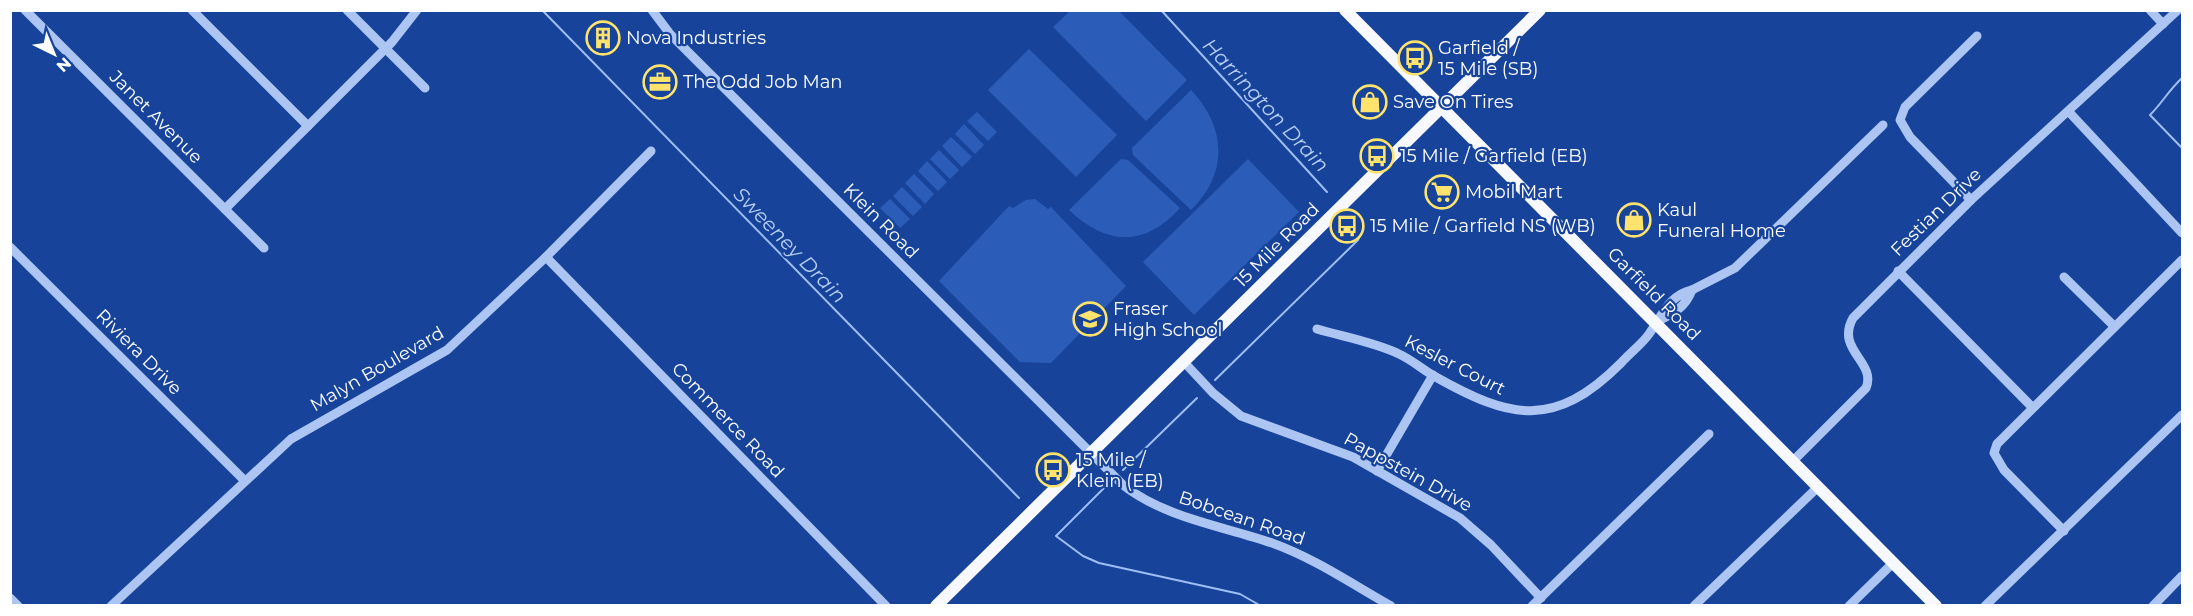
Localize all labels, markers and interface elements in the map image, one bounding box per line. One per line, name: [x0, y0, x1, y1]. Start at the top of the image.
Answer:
building icon: Nova Industries: [585, 20, 621, 56]
north arrow: [24, 24, 84, 84]
place label: Nova Industries: [626, 27, 766, 49]
water label: Harrington Drain: [1198, 33, 1334, 177]
place label: Garfield / 15 Mile (SB): [1438, 37, 1538, 80]
bus stop icon: Garfield / 15 Mile (SB): [1397, 40, 1433, 76]
text: N: [53, 53, 75, 76]
office icon: The Odd Job Man: [642, 64, 678, 100]
street label: Janet Avenue: [104, 65, 207, 168]
place label: The Odd Job Man: [683, 71, 843, 93]
shop icon: Save On Tires: [1352, 84, 1388, 120]
place label: Save On Tires: [1393, 91, 1514, 113]
bus stop icon: 15 Mile / Garfield (EB): [1359, 138, 1395, 174]
place label: 15 Mile / Garfield (EB): [1400, 145, 1588, 167]
street label: Festian Drive: [1886, 163, 1986, 261]
supermarket icon: Mobil Mart: [1424, 174, 1460, 210]
street label: Klein Road: [839, 179, 923, 263]
place label: Mobil Mart: [1465, 181, 1563, 203]
water label: Sweeney Drain: [729, 182, 851, 308]
street label: 15 Mile Road: [1230, 198, 1324, 292]
place label: Kaul Funeral Home: [1657, 199, 1786, 242]
shop icon: Kaul Funeral Home: [1616, 202, 1652, 238]
bus stop icon: 15 Mile / Garfield NS (WB): [1329, 208, 1365, 244]
place label: 15 Mile / Garfield NS (WB): [1370, 215, 1596, 237]
street label: Garfield Road: [1603, 243, 1705, 345]
place label: Fraser High School: [1113, 298, 1222, 341]
school or university icon: Fraser High School: [1072, 301, 1108, 337]
street label: Riviera Drive: [92, 305, 187, 400]
street label: Malyn Boulevard: [306, 322, 448, 416]
street label: Kesler Court: [1401, 330, 1509, 400]
street label: Commerce Road: [667, 358, 789, 482]
street label: Pappstein Drive: [1340, 428, 1476, 516]
place label: 15 Mile / Klein (EB): [1076, 449, 1164, 492]
bus stop icon: 15 Mile / Klein (EB): [1035, 452, 1071, 488]
street label: Bobcean Road: [1176, 486, 1308, 550]

